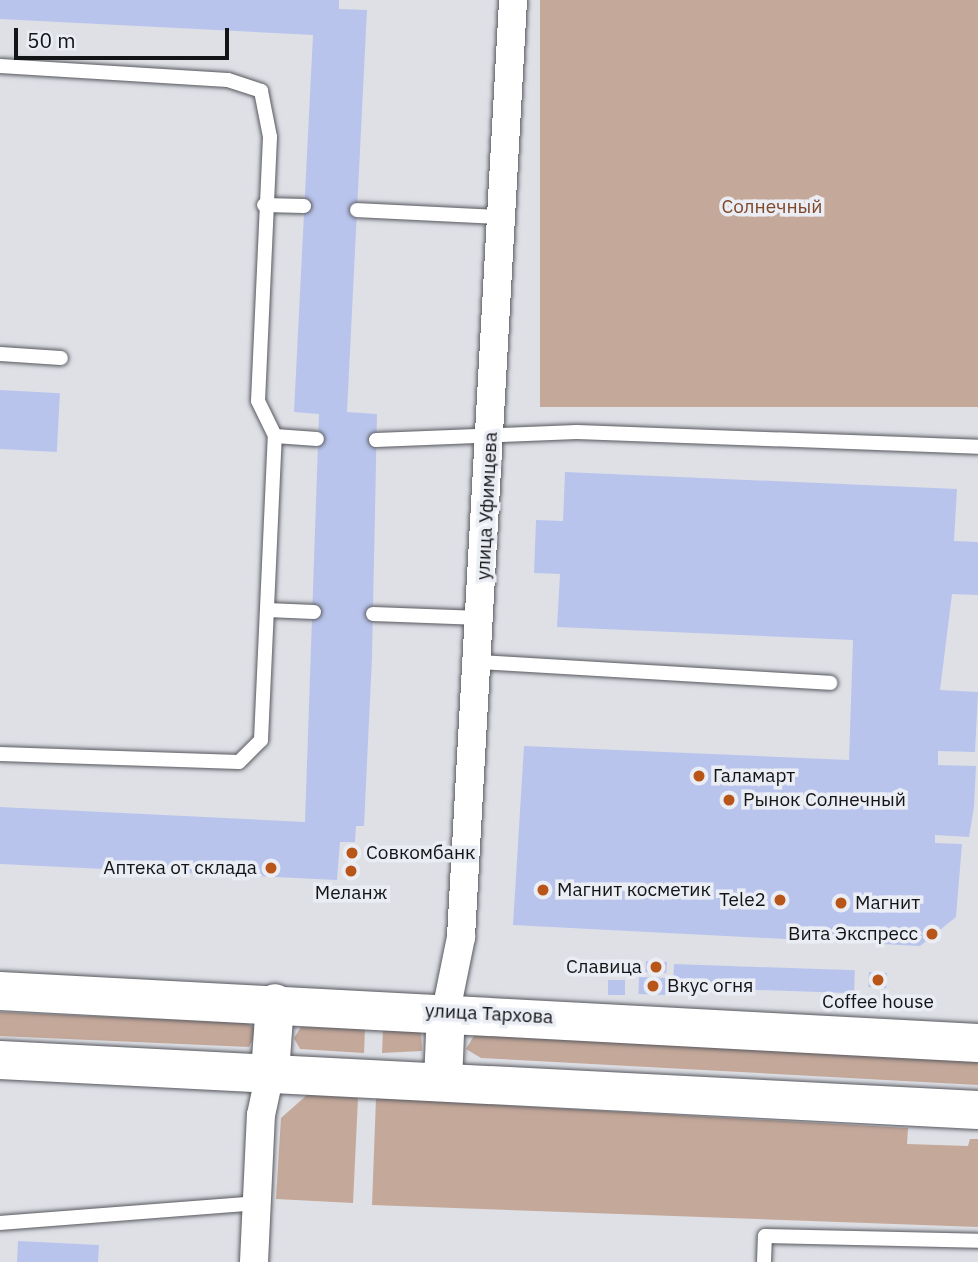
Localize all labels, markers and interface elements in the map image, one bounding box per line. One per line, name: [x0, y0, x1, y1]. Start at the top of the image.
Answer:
scale bar: [18, 14, 233, 58]
text: 50 m: [27, 26, 76, 54]
park label: Солнечный: [721, 196, 823, 218]
street label: улица Уфимцева: [472, 431, 502, 581]
place label: Галамарт: [713, 765, 795, 787]
marker: Галамарт: [691, 768, 707, 784]
place label: Рынок Солнечный: [743, 789, 906, 811]
marker: Рынок Солнечный: [721, 792, 737, 808]
place label: Совкомбанк: [366, 842, 476, 864]
marker: Совкомбанк: [344, 845, 360, 861]
place label: Аптека от склада: [103, 857, 257, 879]
marker: Аптека от склада: [263, 860, 279, 876]
marker: Меланж: [343, 863, 359, 879]
place label: Магнит косметик: [557, 879, 711, 901]
place label: Меланж: [315, 882, 387, 904]
marker: Магнит косметик: [535, 882, 551, 898]
place label: Tele2: [719, 889, 766, 911]
marker: Tele2: [772, 892, 788, 908]
place label: Магнит: [855, 892, 920, 914]
marker: Магнит: [833, 895, 849, 911]
place label: Вита Экспресс: [788, 923, 918, 945]
marker: Вита Экспресс: [924, 926, 940, 942]
place label: Славица: [566, 956, 642, 978]
marker: Славица: [648, 959, 664, 975]
marker: Coffee house: [870, 972, 886, 988]
place label: Вкус огня: [667, 975, 753, 997]
marker: Вкус огня: [645, 978, 661, 994]
place label: Coffee house: [822, 991, 934, 1013]
street label: улица Тархова: [424, 999, 554, 1029]

